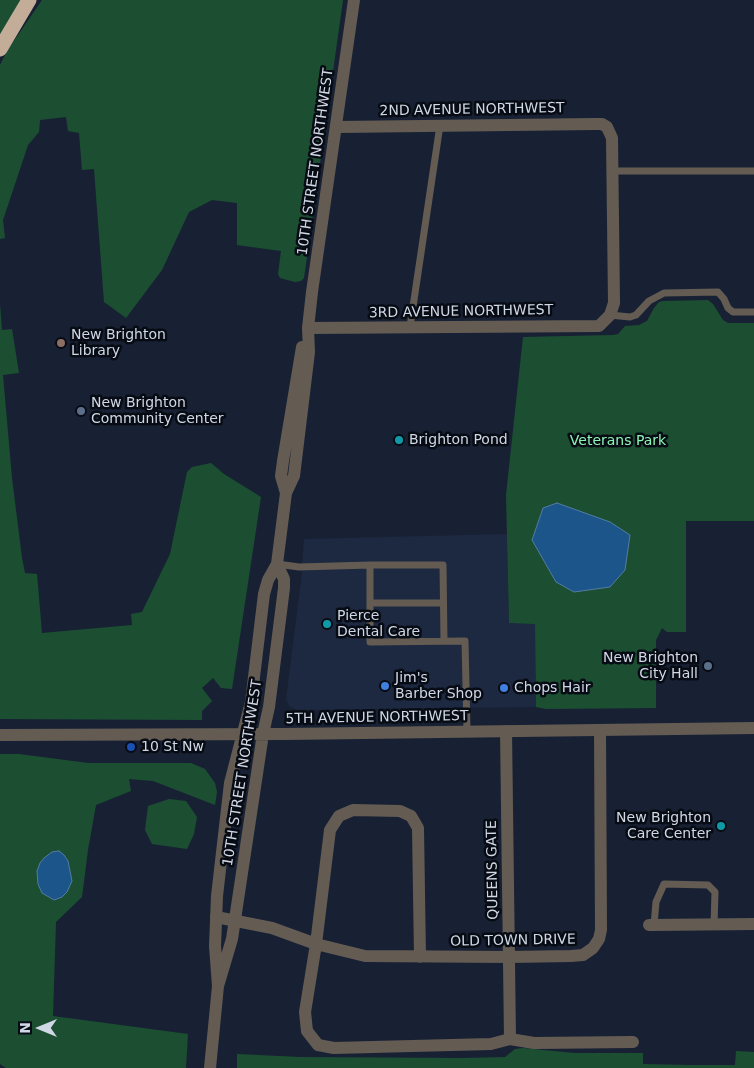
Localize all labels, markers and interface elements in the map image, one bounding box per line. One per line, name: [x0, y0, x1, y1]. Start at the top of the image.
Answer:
street label: 10TH STREET NORTHWEST: [295, 67, 337, 257]
street label: 2ND AVENUE NORTHWEST: [379, 100, 565, 120]
street label: 3RD AVENUE NORTHWEST: [369, 302, 553, 322]
place label: New Brighton Library: [71, 327, 166, 360]
marker: New Brighton Library: [55, 337, 67, 349]
place label: New Brighton Community Center: [91, 395, 224, 428]
marker: New Brighton Community Center: [75, 405, 87, 417]
place label: Brighton Pond: [409, 432, 508, 448]
park label: Veterans Park: [570, 433, 666, 449]
marker: Brighton Pond: [393, 434, 405, 446]
place label: Pierce Dental Care: [337, 608, 420, 640]
marker: Pierce Dental Care: [321, 618, 333, 630]
place label: New Brighton City Hall: [603, 650, 698, 682]
marker: New Brighton City Hall: [702, 660, 714, 672]
place label: Jim's Barber Shop: [395, 670, 482, 702]
street label: 10TH STREET NORTHWEST: [220, 679, 266, 867]
marker: Jim's Barber Shop: [379, 680, 391, 692]
place label: Chops Hair: [514, 680, 591, 696]
marker: Chops Hair: [498, 682, 510, 694]
street label: 5TH AVENUE NORTHWEST: [285, 708, 469, 728]
place label: 10 St Nw: [141, 739, 204, 755]
marker: 10 St Nw: [125, 741, 137, 753]
place label: New Brighton Care Center: [616, 810, 711, 842]
street label: QUEENS GATE: [484, 820, 502, 920]
marker: New Brighton Care Center: [715, 820, 727, 832]
street label: OLD TOWN DRIVE: [450, 932, 576, 950]
north arrow: [15, 1003, 65, 1053]
text: N: [17, 1022, 33, 1034]

